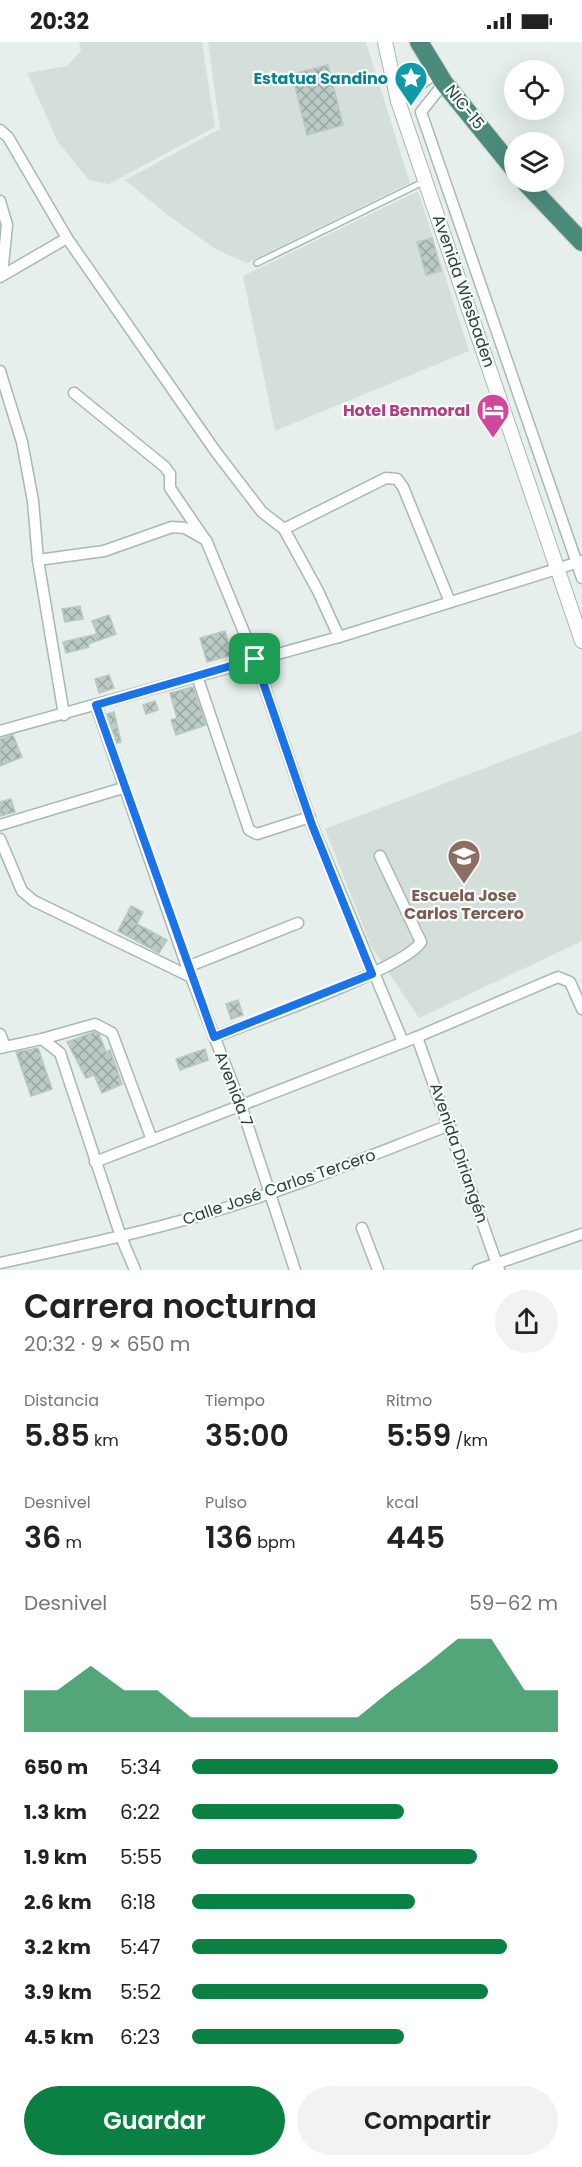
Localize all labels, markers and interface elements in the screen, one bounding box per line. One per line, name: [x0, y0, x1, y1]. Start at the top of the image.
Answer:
text: 20:32: [30, 6, 89, 37]
place icon: Estatua Sandino: [393, 60, 429, 107]
map controls: [504, 60, 564, 192]
button: locate: [504, 60, 564, 120]
place label: Estatua Sandino: [253, 67, 388, 90]
street label: NIC-15: [440, 80, 490, 134]
button: layers: [504, 132, 564, 192]
street label: Avenida Wiesbaden: [427, 212, 501, 370]
hotel icon: Hotel Benmoral: [475, 392, 511, 439]
place label: Hotel Benmoral: [343, 399, 470, 422]
pin: [229, 633, 280, 684]
icon: arrive: [238, 642, 271, 675]
school or university icon: Escuela Jose Carlos Tercero: [446, 838, 482, 885]
place label: Escuela Jose Carlos Tercero: [404, 884, 524, 925]
street label: Avenida 7: [209, 1048, 259, 1130]
street label: Avenida Diriangén: [424, 1080, 494, 1226]
street label: Calle José Carlos Tercero: [179, 1143, 379, 1231]
text: Carrera nocturna: [24, 1283, 317, 1330]
button: share: [495, 1290, 558, 1353]
text: 20:32 · 9 × 650 m: [24, 1330, 190, 1358]
text: Distancia: [24, 1389, 99, 1412]
text: Tiempo: [205, 1389, 265, 1412]
text: Ritmo: [386, 1389, 432, 1412]
text: 5.85: [24, 1414, 90, 1457]
text: 35:00: [205, 1414, 289, 1457]
text: 5:59: [386, 1414, 451, 1457]
text: km: [90, 1429, 119, 1452]
text: /km: [451, 1429, 488, 1452]
text: Desnivel: [24, 1491, 91, 1514]
text: Pulso: [205, 1491, 247, 1514]
text: kcal: [386, 1491, 419, 1514]
text: 36: [24, 1516, 61, 1559]
text: 136: [205, 1516, 253, 1559]
text: 445: [386, 1516, 445, 1559]
text: m: [61, 1531, 82, 1554]
text: bpm: [253, 1531, 295, 1554]
text: Desnivel: [24, 1589, 107, 1617]
text: 59–62 m: [469, 1589, 558, 1617]
text: 650 m: [24, 1753, 88, 1781]
text: 5:34: [120, 1753, 161, 1781]
text: 1.3 km: [24, 1798, 87, 1826]
text: 6:22: [120, 1798, 160, 1826]
text: 1.9 km: [24, 1843, 87, 1871]
text: 5:55: [120, 1843, 162, 1871]
text: 2.6 km: [24, 1888, 92, 1916]
text: 6:18: [120, 1888, 156, 1916]
text: 3.2 km: [24, 1933, 91, 1961]
text: 5:47: [120, 1933, 160, 1961]
text: 3.9 km: [24, 1978, 92, 2006]
text: 5:52: [120, 1978, 161, 2006]
text: 4.5 km: [24, 2023, 94, 2051]
text: 6:23: [120, 2023, 160, 2051]
button: Guardar: [24, 2086, 285, 2155]
button: Compartir: [297, 2086, 558, 2155]

